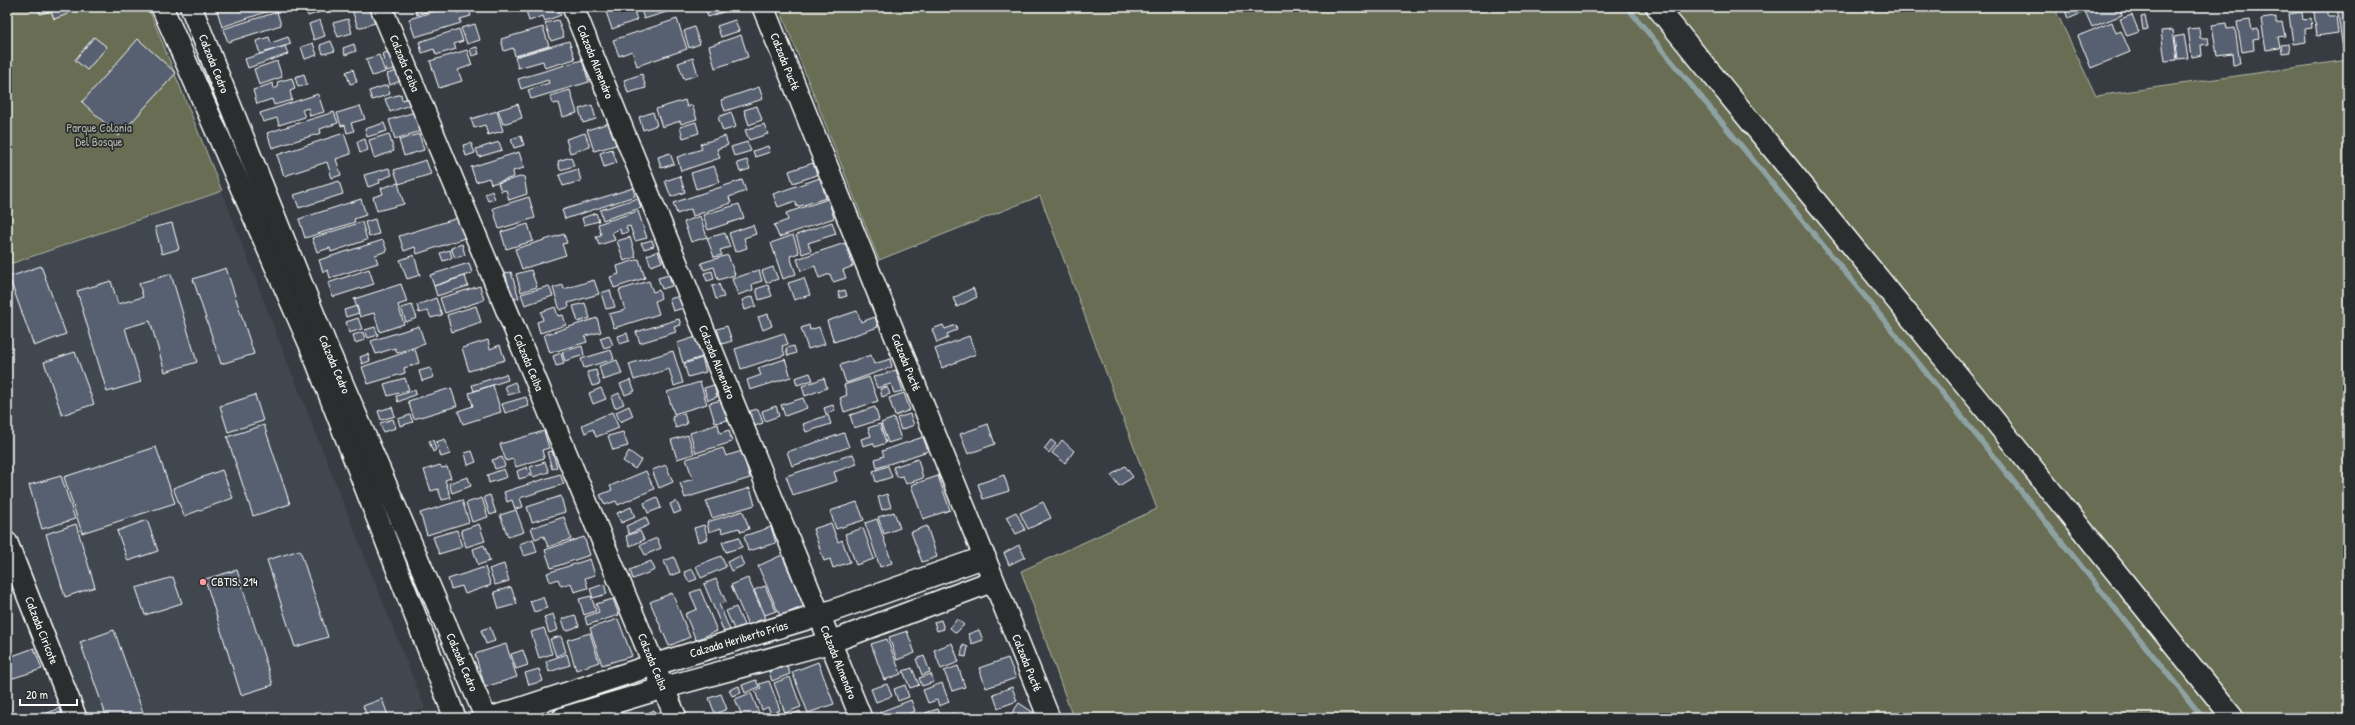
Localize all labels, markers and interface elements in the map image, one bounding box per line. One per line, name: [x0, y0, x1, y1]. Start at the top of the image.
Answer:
street label: Calzada Almendro: [573, 22, 618, 101]
street label: Calzada Pucté: [766, 30, 805, 93]
street label: Calzada Cedro: [195, 31, 234, 96]
street label: Calzada Ceiba: [385, 32, 424, 95]
park label: Parque Colonia Del Bosque: [66, 119, 132, 150]
street label: Calzada Almendro: [695, 322, 740, 401]
street label: Calzada Ceiba: [510, 331, 549, 394]
street label: Calzada Pucté: [887, 331, 926, 394]
street label: Calzada Cedro: [315, 332, 355, 396]
place label: CBTIS. 214: [211, 573, 258, 590]
marker: CBTIS. 214: [198, 577, 208, 587]
street label: Calzada Ciricote: [21, 594, 63, 667]
street label: Calzada Heriberto Frías: [688, 616, 790, 662]
street label: Calzada Almendro: [816, 623, 861, 702]
street label: Calzada Cedro: [442, 630, 483, 694]
street label: Calzada Ceiba: [634, 631, 673, 693]
street label: Calzada Pucté: [1008, 631, 1047, 694]
scale bar: [20, 681, 77, 707]
text: 20 m: [26, 686, 48, 703]

